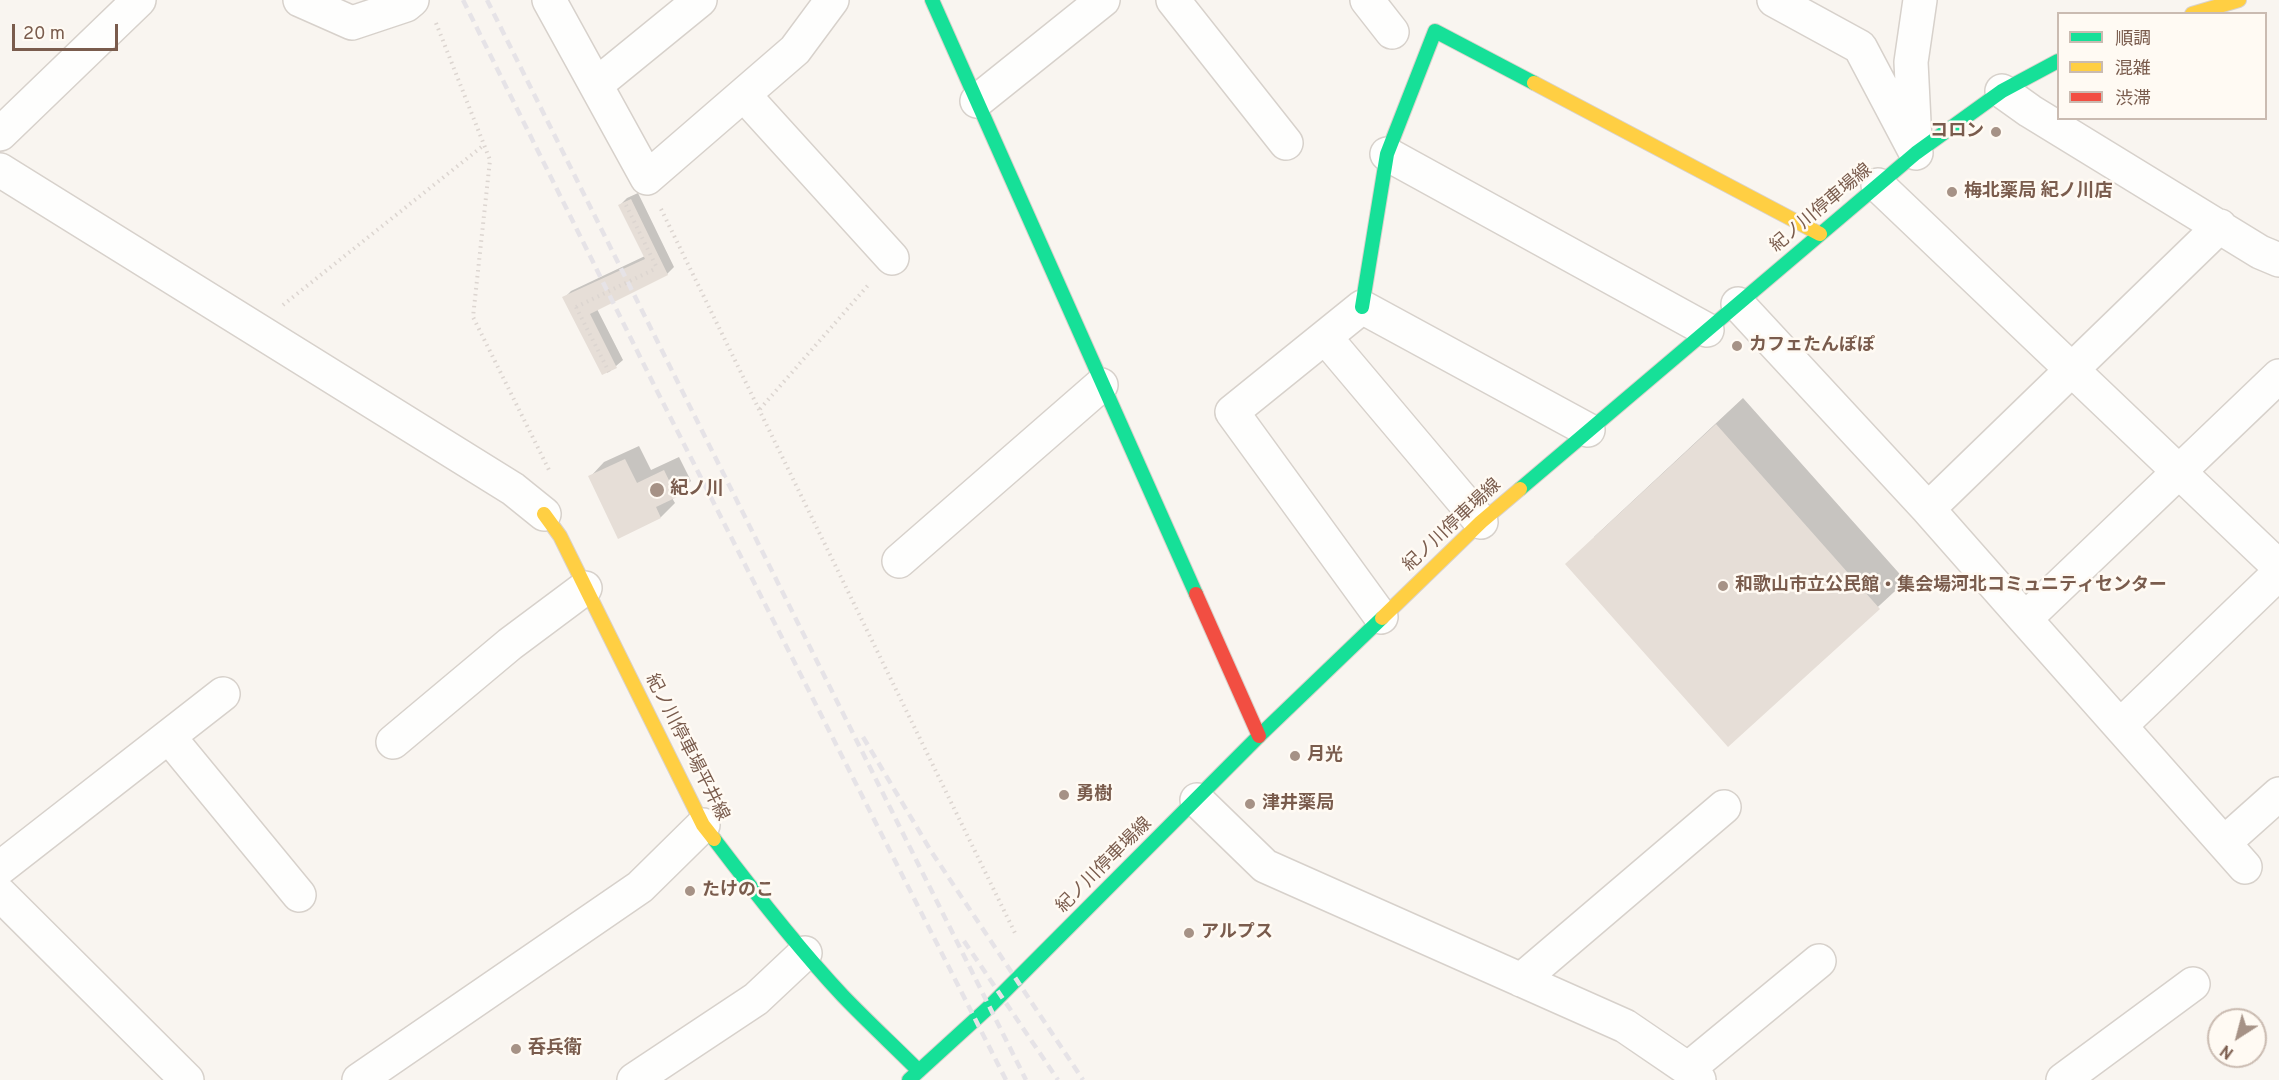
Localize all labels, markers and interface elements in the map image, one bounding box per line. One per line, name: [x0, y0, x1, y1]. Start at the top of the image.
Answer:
scale bar: [15, 12, 122, 50]
legend: [2057, 12, 2267, 120]
text: 20 m: [23, 23, 65, 46]
text: 順調: [2115, 28, 2151, 51]
text: 混雑: [2115, 58, 2151, 81]
text: 渋滞: [2115, 88, 2151, 111]
place label: コロン: [1930, 121, 1984, 143]
marker: コロン: [1989, 125, 2003, 139]
street label: 紀ノ川停車場線: [1767, 160, 1877, 258]
place label: 梅北薬局 紀ノ川店: [1964, 181, 2112, 203]
marker: 梅北薬局 紀ノ川店: [1945, 185, 1959, 199]
place label: カフェたんぽぽ: [1749, 335, 1875, 357]
marker: カフェたんぽぽ: [1730, 339, 1744, 353]
street label: 紀ノ川停車場線: [1400, 475, 1506, 577]
place label: 紀ノ川: [670, 479, 724, 501]
marker: 紀ノ川: [648, 481, 666, 499]
place label: 和歌山市立公民館・集会場河北コミュニティセンター: [1735, 575, 2167, 597]
marker: 和歌山市立公民館・集会場河北コミュニティセンター: [1716, 579, 1730, 593]
street label: 紀ノ川停車場平井線: [640, 671, 732, 825]
place label: 月光: [1307, 745, 1343, 767]
marker: 月光: [1288, 749, 1302, 763]
place label: 勇樹: [1076, 784, 1112, 806]
marker: 勇樹: [1057, 788, 1071, 802]
place label: 津井薬局: [1262, 793, 1334, 815]
marker: 津井薬局: [1243, 797, 1257, 811]
street label: 紀ノ川停車場線: [1053, 814, 1157, 918]
place label: たけのこ: [702, 880, 774, 902]
marker: たけのこ: [683, 884, 697, 898]
place label: アルプス: [1201, 922, 1273, 944]
marker: アルプス: [1182, 926, 1196, 940]
north arrow: [2207, 1008, 2267, 1068]
place label: 呑兵衛: [528, 1038, 582, 1060]
text: N: [2217, 1039, 2238, 1062]
marker: 呑兵衛: [509, 1042, 523, 1056]

